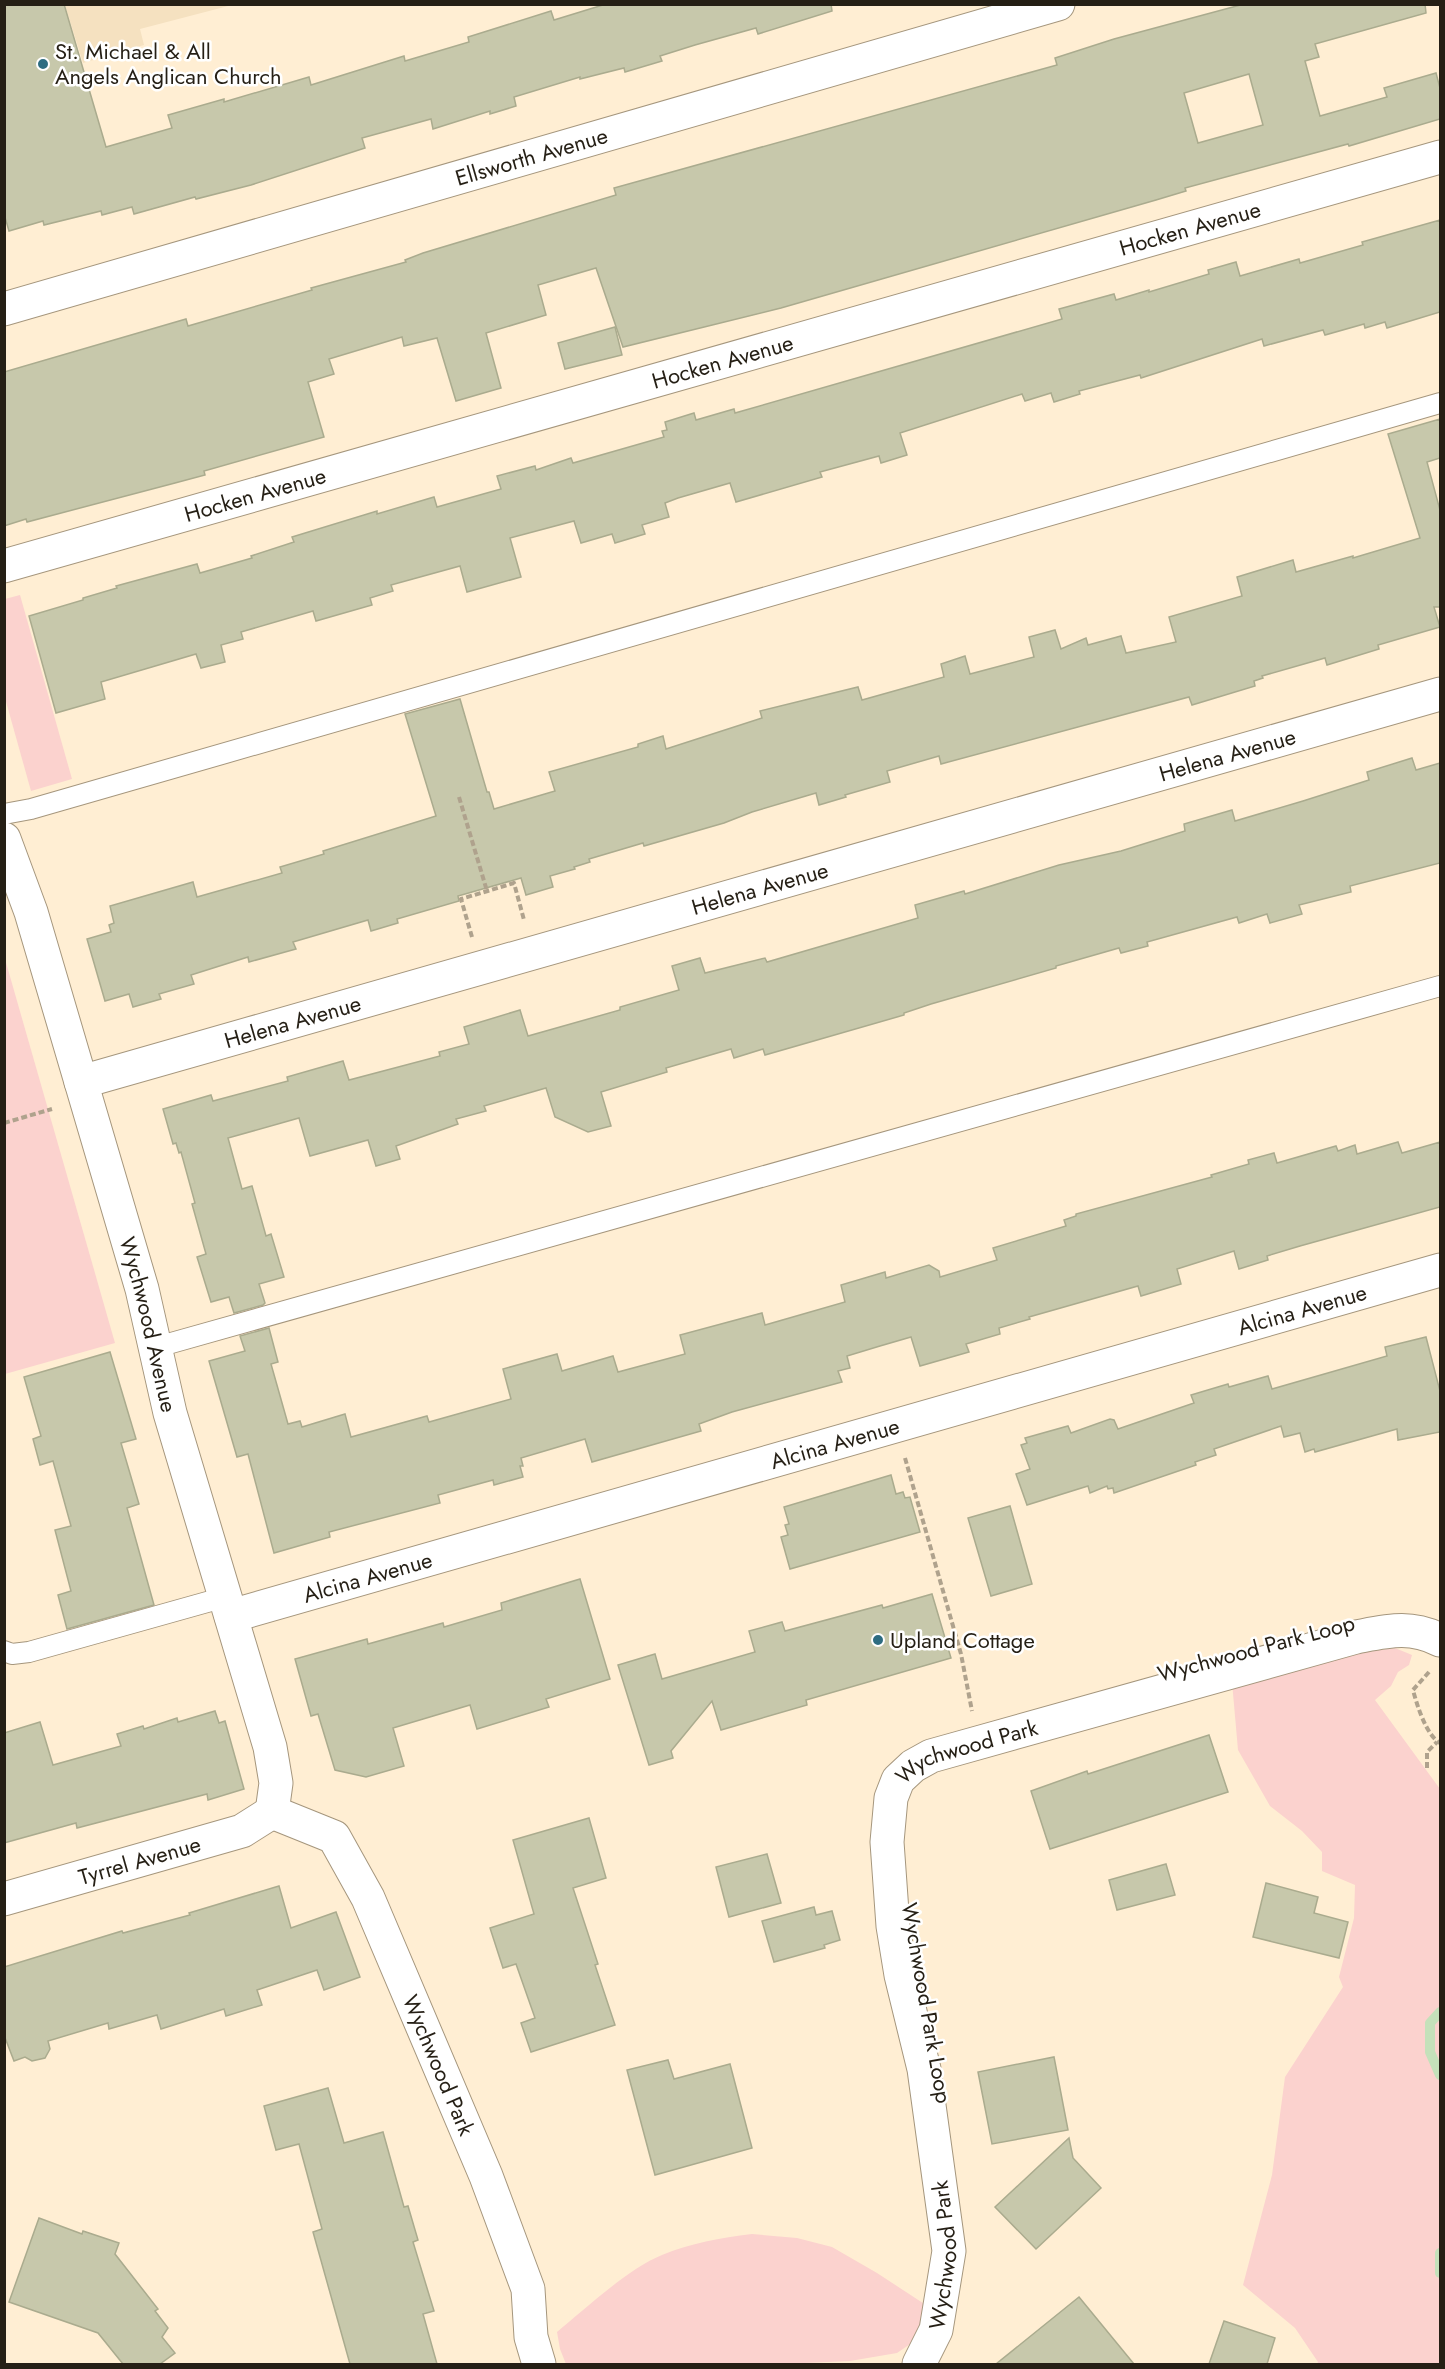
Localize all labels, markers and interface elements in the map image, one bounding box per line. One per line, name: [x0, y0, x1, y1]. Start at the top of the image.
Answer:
place label: St. Michael & All Angels Anglican Church: [55, 35, 282, 92]
marker: St. Michael & All Angels Anglican Church: [36, 57, 50, 71]
street label: Ellsworth Avenue: [451, 119, 611, 194]
street label: Hocken Avenue: [1115, 193, 1264, 264]
street label: Hocken Avenue: [648, 326, 797, 397]
street label: Hocken Avenue: [181, 459, 329, 530]
street label: Helena Avenue: [1155, 720, 1299, 789]
street label: Helena Avenue: [688, 853, 832, 923]
street label: Helena Avenue: [220, 987, 365, 1056]
street label: Wychwood Avenue: [112, 1233, 185, 1415]
street label: Alcina Avenue: [1234, 1276, 1370, 1343]
street label: Alcina Avenue: [766, 1410, 903, 1477]
street label: Alcina Avenue: [299, 1543, 436, 1611]
street label: Wychwood Park Loop: [1154, 1606, 1358, 1690]
place label: Upland Cottage: [890, 1624, 1035, 1656]
marker: Upland Cottage: [871, 1633, 885, 1647]
street label: Wychwood Park: [888, 1711, 1042, 1791]
street label: Tyrrel Avenue: [75, 1828, 204, 1893]
street label: Wychwood Park Loop: [894, 1900, 960, 2106]
street label: Wychwood Park: [395, 1990, 483, 2141]
street label: Wychwood Park: [920, 2178, 965, 2332]

